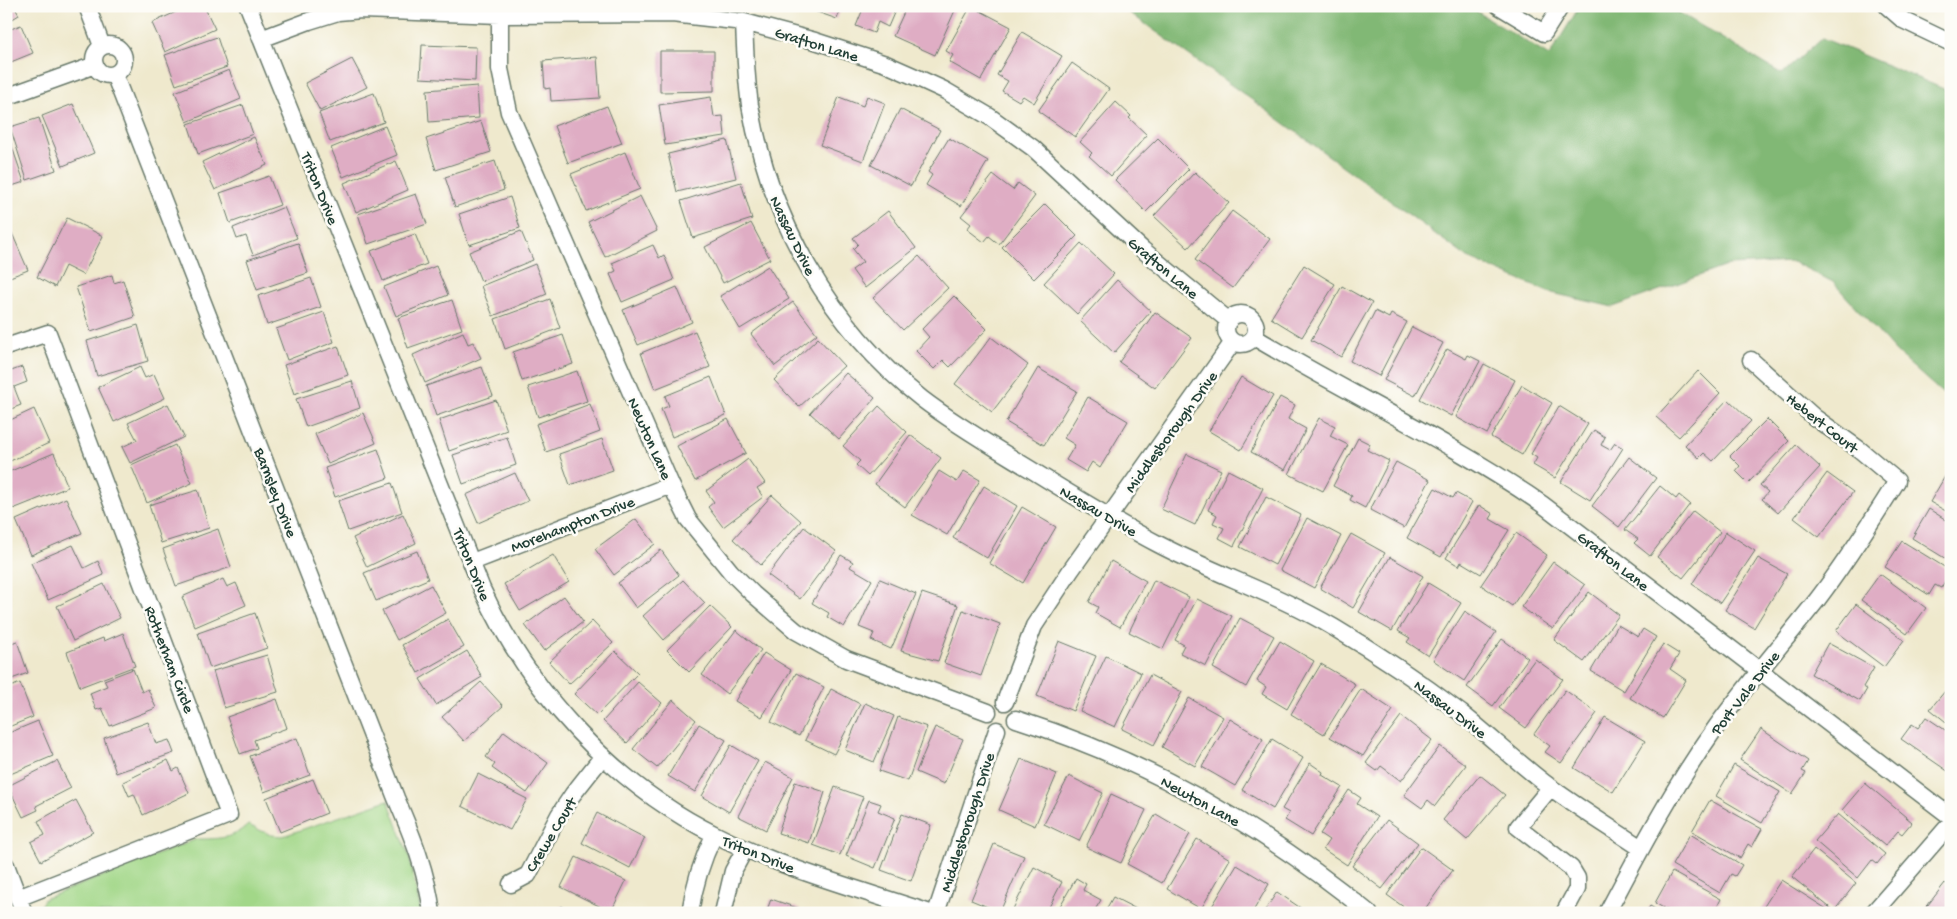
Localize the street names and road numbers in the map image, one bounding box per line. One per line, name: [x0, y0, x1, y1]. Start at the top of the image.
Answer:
street label: Grafton Lane: [772, 25, 861, 68]
street label: Triton Drive: [294, 149, 341, 229]
street label: Nassau Drive: [763, 194, 819, 280]
street label: Grafton Lane: [1123, 235, 1202, 305]
street label: Middlesborough Drive: [1122, 368, 1224, 498]
street label: Hebert Court: [1781, 391, 1862, 460]
street label: Newton Lane: [621, 395, 675, 484]
street label: Barnsley Drive: [248, 445, 300, 541]
street label: Nassau Drive: [1055, 483, 1140, 543]
street label: Morehampton Drive: [509, 494, 639, 559]
street label: Triton Drive: [446, 525, 493, 605]
street label: Grafton Lane: [1572, 529, 1652, 597]
street label: Rotherham Circle: [139, 604, 197, 717]
street label: Port Vale Drive: [1707, 648, 1786, 741]
street label: Nassau Drive: [1409, 677, 1490, 745]
street label: Middlesborough Drive: [938, 750, 1001, 895]
street label: Newton Lane: [1156, 773, 1243, 833]
street label: Crewe Court: [523, 794, 583, 877]
street label: Triton Drive: [718, 833, 797, 880]

